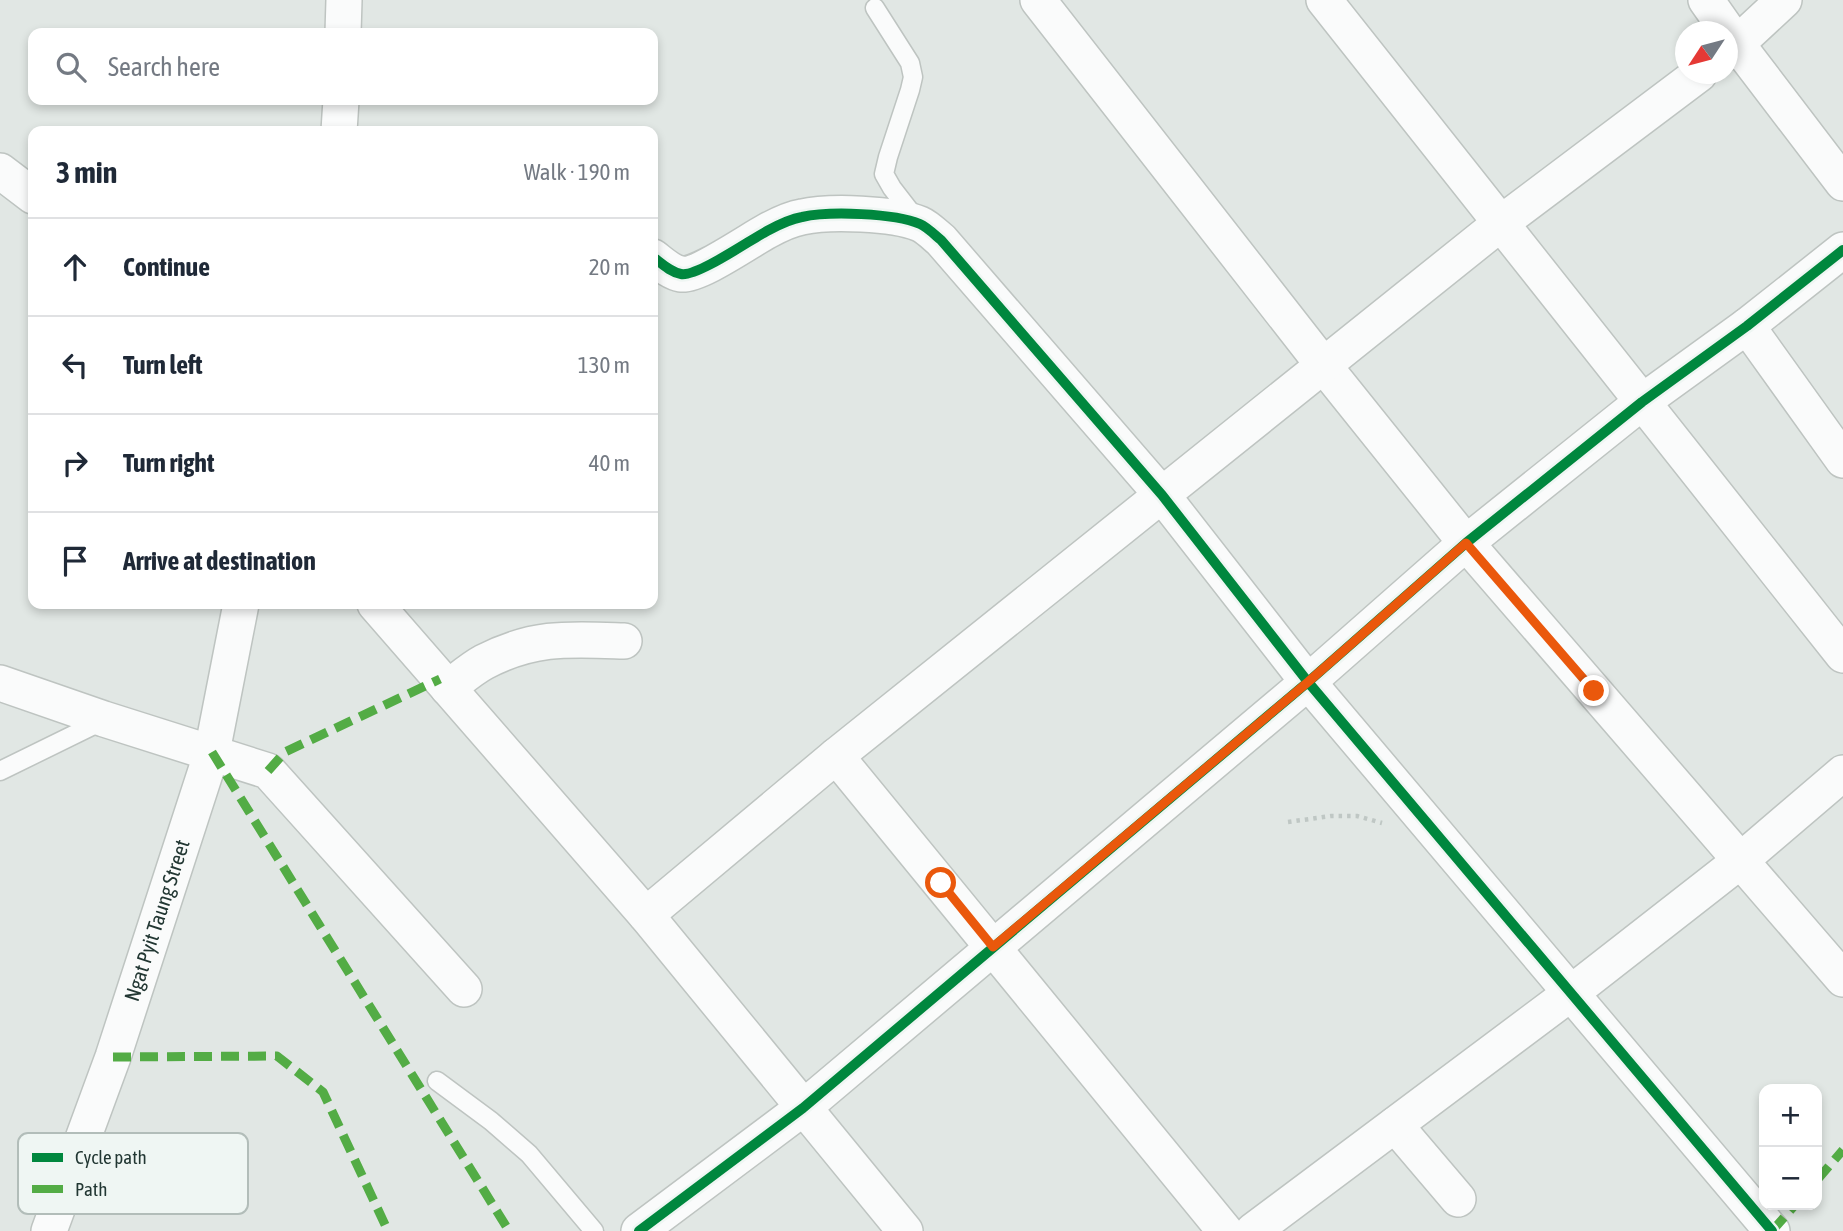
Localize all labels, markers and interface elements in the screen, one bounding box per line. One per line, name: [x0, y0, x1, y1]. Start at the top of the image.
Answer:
north arrow: [1675, 21, 1738, 84]
search box: [28, 28, 658, 105]
icon: search: [52, 48, 90, 86]
text: Search here: [108, 52, 220, 82]
text: 3 min: [56, 155, 117, 189]
text: Walk · 190 m: [524, 159, 630, 185]
icon: ahead: [56, 248, 94, 286]
text: Continue: [123, 252, 210, 282]
text: 20 m: [589, 254, 630, 280]
icon: left: [56, 346, 94, 384]
text: Turn left: [123, 350, 203, 380]
text: 130 m: [578, 352, 630, 378]
icon: right: [56, 444, 94, 482]
text: Turn right: [123, 448, 214, 478]
text: 40 m: [589, 450, 630, 476]
icon: arrive: [56, 542, 94, 580]
text: Arrive at destination: [123, 546, 316, 576]
route end: [1578, 675, 1609, 706]
street label: Ngat Pyit Taung Street: [119, 836, 194, 1004]
route start: [925, 867, 956, 898]
map controls: [1759, 1084, 1822, 1210]
button: +: [1759, 1084, 1822, 1147]
legend: [18, 1133, 248, 1214]
text: Cycle path: [75, 1146, 147, 1168]
button: −: [1759, 1147, 1822, 1210]
text: Path: [75, 1178, 107, 1200]

